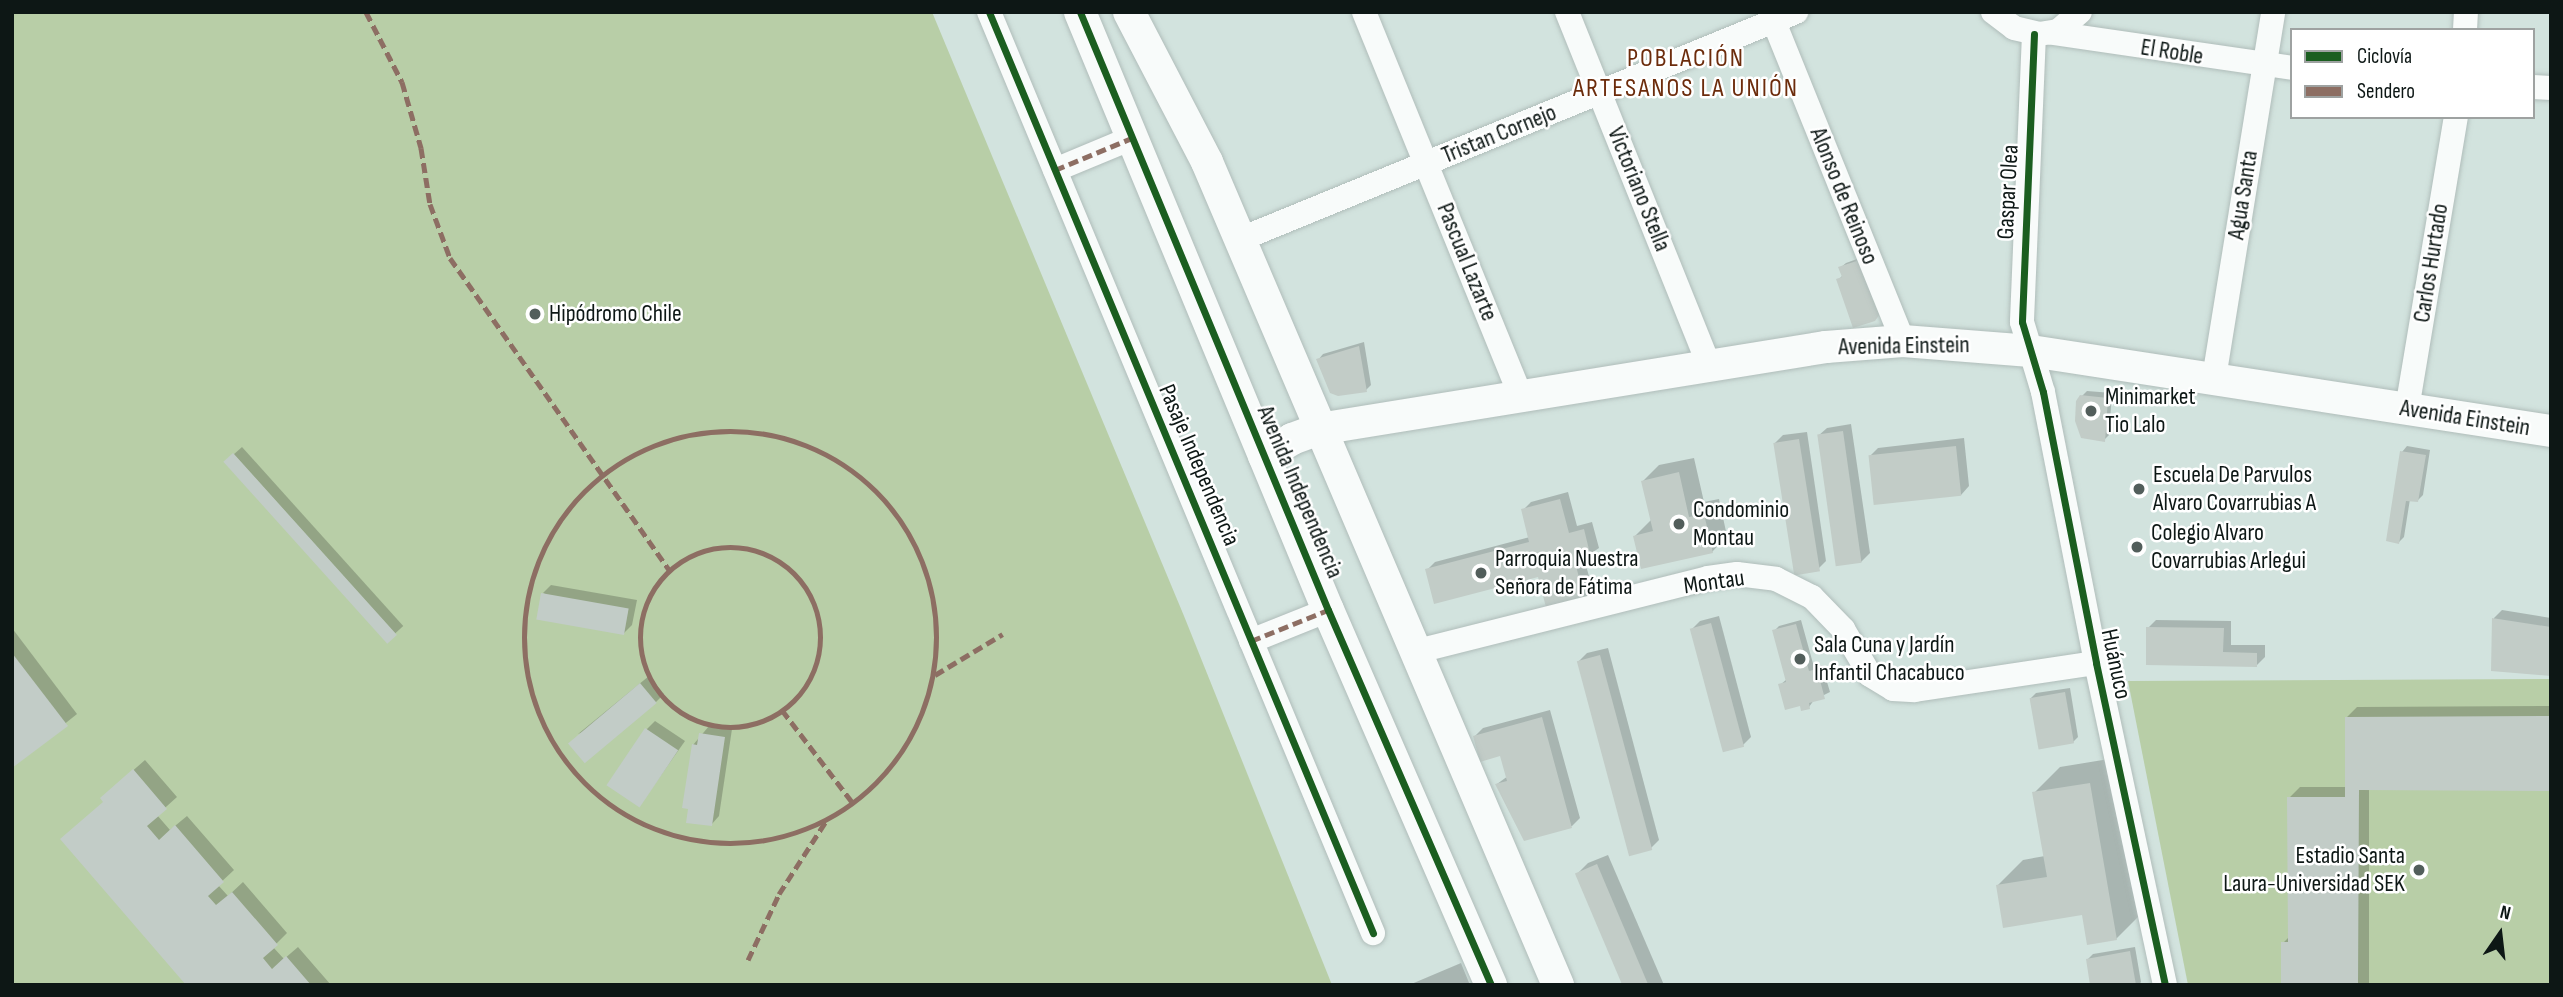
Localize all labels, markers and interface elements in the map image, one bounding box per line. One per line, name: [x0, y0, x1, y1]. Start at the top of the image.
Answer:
legend: [2290, 28, 2535, 119]
street label: El Roble: [2139, 33, 2205, 71]
district label: POBLACIÓN ARTESANOS LA UNIÓN: [1575, 43, 1797, 104]
text: Ciclovía: [2357, 44, 2412, 69]
text: Sendero: [2357, 79, 2415, 104]
street label: Tristan Cornejo: [1438, 98, 1560, 170]
street label: Victoriano Stella: [1601, 123, 1677, 255]
street label: Alonso de Reinoso: [1804, 123, 1884, 269]
street label: Gaspar Olea: [1991, 144, 2025, 240]
street label: Agua Santa: [2222, 148, 2264, 242]
street label: Pascual Lazarte: [1430, 199, 1504, 325]
street label: Carlos Hurtado: [2407, 201, 2455, 325]
place label: Hipódromo Chile: [549, 300, 682, 328]
marker: Hipódromo Chile: [527, 306, 543, 322]
street label: Avenida Einstein: [1838, 330, 1970, 362]
street label: Pasaje Independencia: [1152, 380, 1246, 550]
place label: Minimarket Tio Lalo: [2105, 383, 2196, 439]
street label: Avenida Einstein: [2398, 394, 2532, 442]
street label: Avenida Independencia: [1251, 402, 1349, 582]
marker: Minimarket Tio Lalo: [2083, 403, 2099, 419]
place label: Escuela De Parvulos Alvaro Covarrubias A: [2153, 461, 2316, 517]
marker: Escuela De Parvulos Alvaro Covarrubias A: [2131, 481, 2147, 497]
place label: Condominio Montau: [1693, 496, 1789, 552]
marker: Condominio Montau: [1671, 516, 1687, 532]
place label: Colegio Alvaro Covarrubias Arlegui: [2151, 519, 2306, 575]
marker: Colegio Alvaro Covarrubias Arlegui: [2129, 539, 2145, 555]
place label: Parroquia Nuestra Señora de Fátima: [1495, 545, 1639, 601]
street label: Montau: [1682, 563, 1746, 601]
marker: Parroquia Nuestra Señora de Fátima: [1473, 565, 1489, 581]
street label: Huánuco: [2095, 626, 2137, 702]
place label: Sala Cuna y Jardín Infantil Chacabuco: [1814, 631, 1965, 687]
marker: Sala Cuna y Jardín Infantil Chacabuco: [1792, 651, 1808, 667]
place label: Estadio Santa Laura-Universidad SEK: [2223, 842, 2405, 898]
marker: Estadio Santa Laura-Universidad SEK: [2411, 862, 2427, 878]
north arrow: [2465, 899, 2535, 969]
text: N: [2497, 901, 2513, 926]

